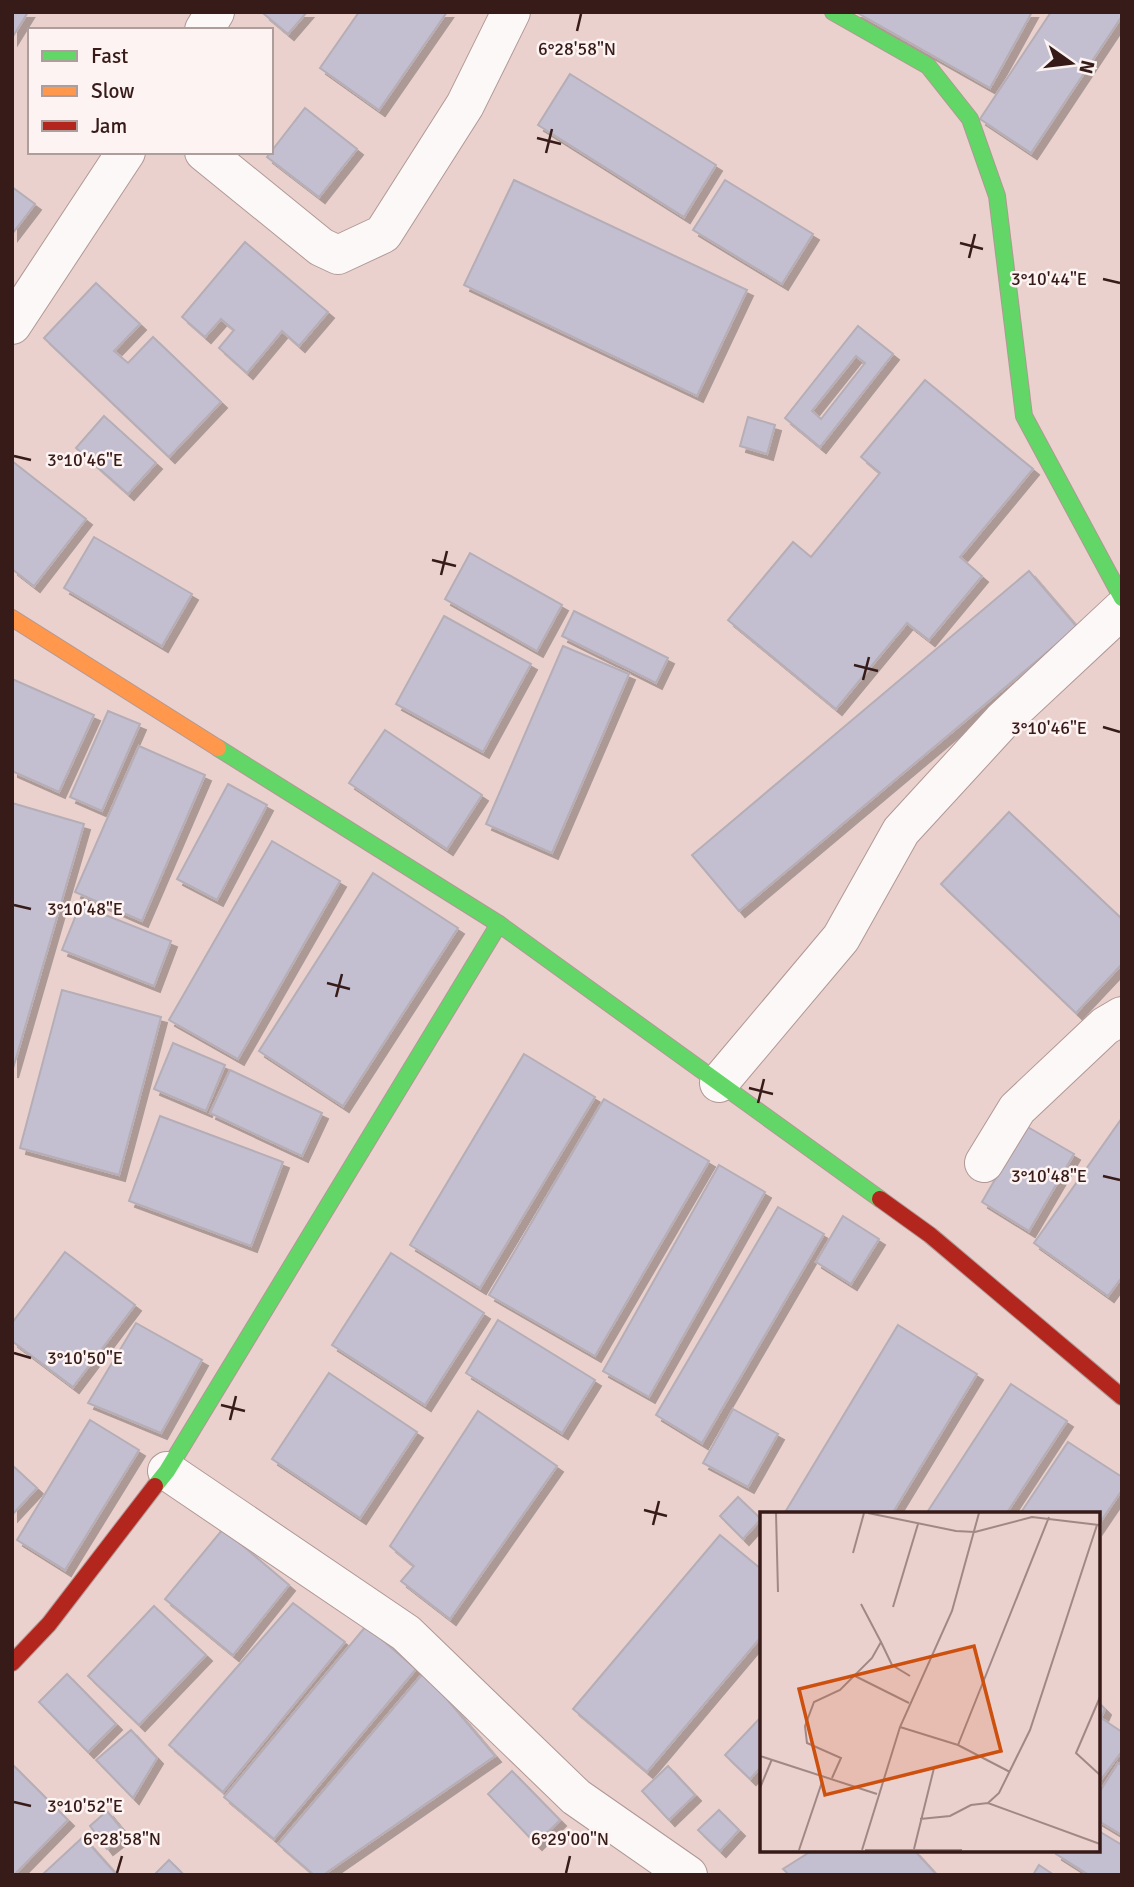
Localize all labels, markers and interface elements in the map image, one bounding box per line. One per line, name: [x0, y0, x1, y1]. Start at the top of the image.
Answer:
legend: [28, 28, 273, 154]
north arrow: [1036, 28, 1106, 98]
text: 6°28'58"N: [538, 38, 616, 60]
text: Fast: [91, 43, 128, 69]
text: N: [1073, 58, 1100, 76]
text: Slow: [91, 78, 135, 104]
text: Jam: [91, 113, 127, 139]
text: 3°10'44"E: [1011, 268, 1087, 290]
text: 3°10'46"E: [47, 449, 123, 471]
text: 3°10'46"E: [1011, 717, 1087, 739]
text: 3°10'48"E: [47, 898, 123, 920]
text: 3°10'48"E: [1011, 1165, 1087, 1187]
text: 3°10'50"E: [47, 1347, 123, 1369]
inset map: [760, 1512, 1099, 1852]
text: 3°10'52"E: [47, 1795, 123, 1817]
text: 6°28'58"N: [83, 1828, 161, 1850]
text: 6°29'00"N: [531, 1828, 609, 1850]

